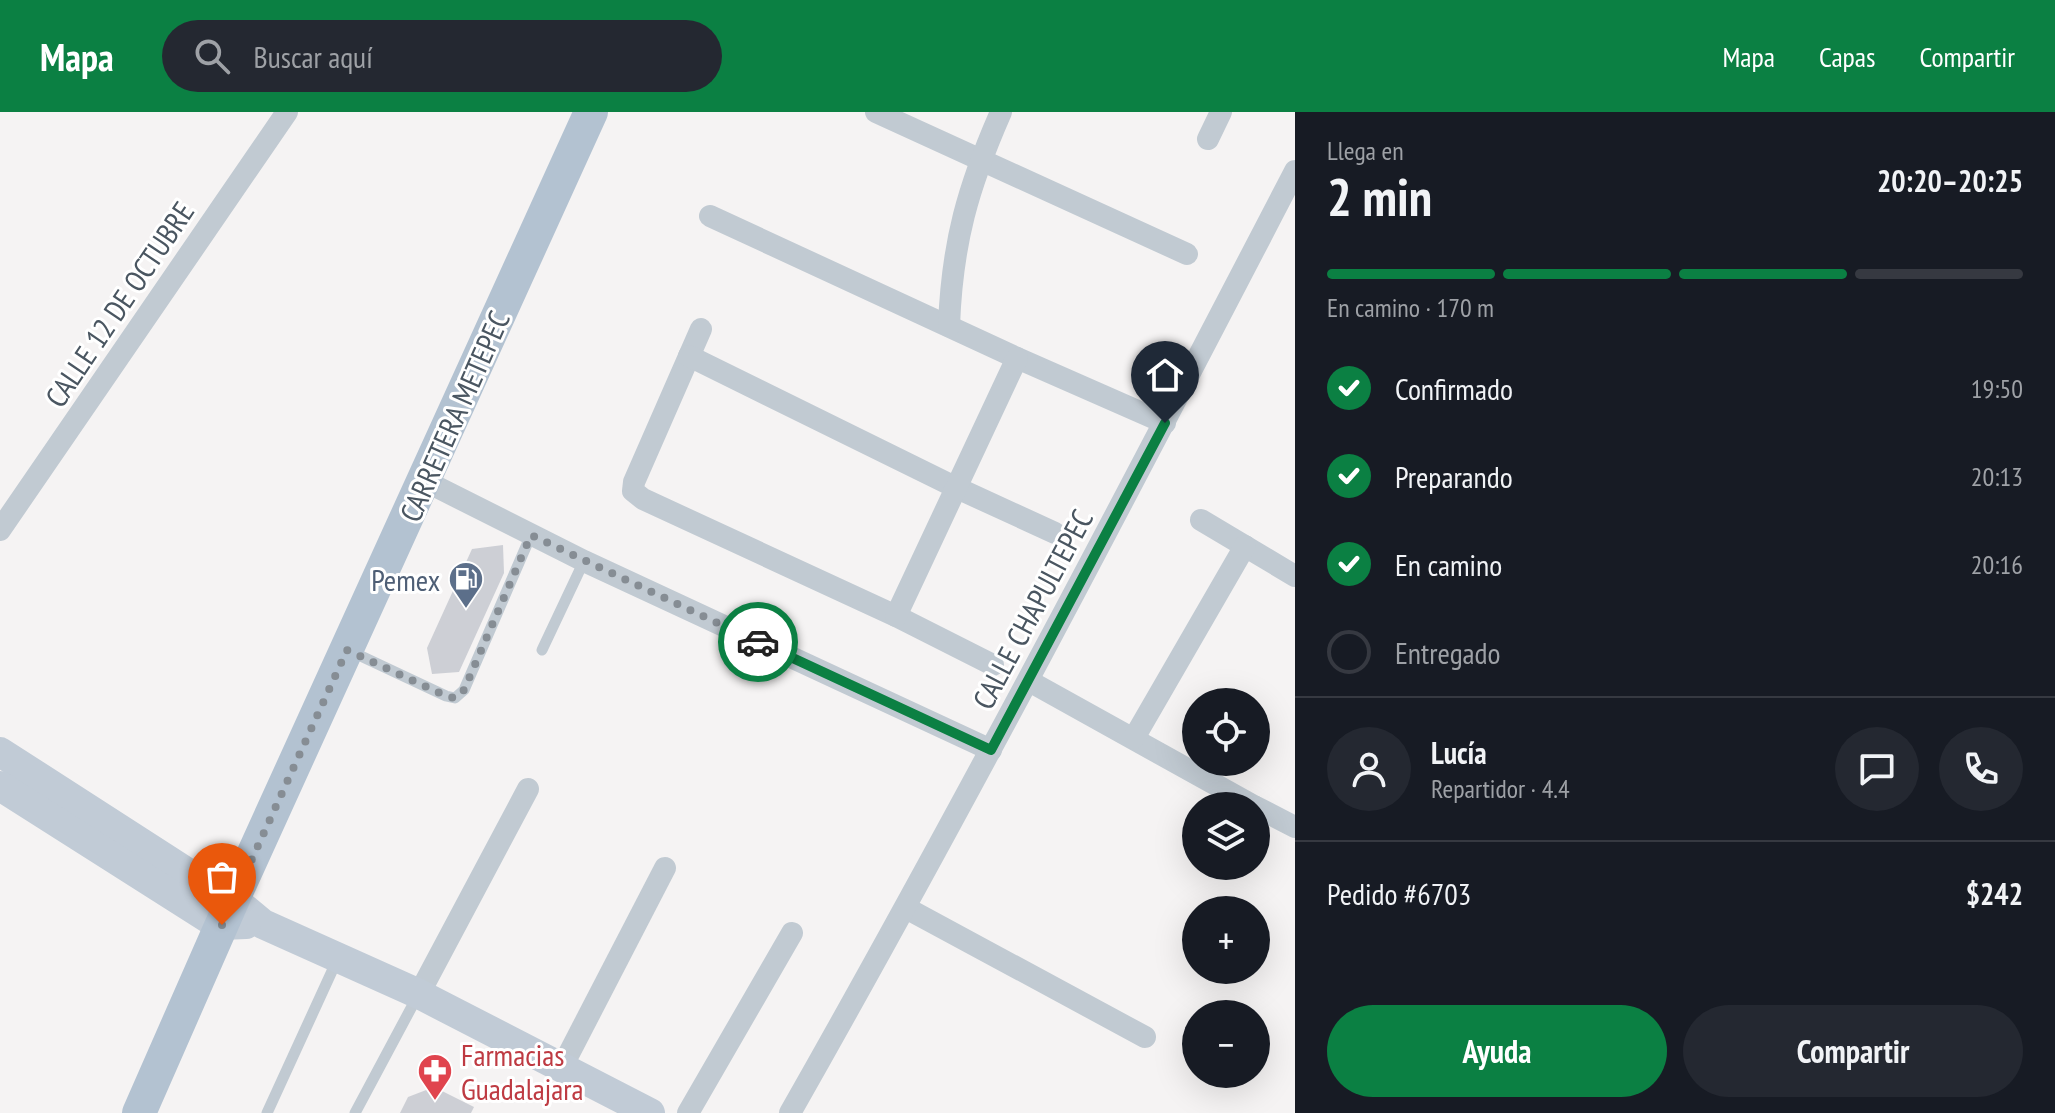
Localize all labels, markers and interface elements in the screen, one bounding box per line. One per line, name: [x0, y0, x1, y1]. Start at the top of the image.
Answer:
search box: [162, 20, 722, 92]
text: Mapa: [40, 32, 114, 81]
icon: search: [190, 34, 234, 78]
text: Buscar aquí: [254, 37, 373, 76]
text: Mapa: [1723, 38, 1775, 75]
text: Capas: [1819, 38, 1875, 75]
text: Compartir: [1919, 38, 2015, 75]
text: Llega en: [1327, 134, 1404, 167]
text: 20:20–20:25: [1877, 161, 2023, 200]
text: 2 min: [1327, 163, 1432, 230]
street label: CALLE 12 DE OCTUBRE: [36, 194, 202, 414]
text: En camino · 170 m: [1327, 291, 1494, 324]
street label: CARRETERA METEPEC: [390, 304, 518, 528]
pin: [1131, 341, 1199, 423]
icon: home: [1143, 353, 1187, 397]
icon: check: [1327, 366, 1371, 410]
text: Confirmado: [1395, 369, 1513, 408]
text: 19:50: [1971, 372, 2023, 405]
icon: check: [1327, 454, 1371, 498]
text: Preparando: [1395, 457, 1513, 496]
text: 20:13: [1971, 460, 2023, 493]
street label: CALLE CHAPULTEPEC: [963, 503, 1101, 715]
icon: check: [1327, 542, 1371, 586]
text: En camino: [1395, 545, 1502, 584]
text: 20:16: [1971, 548, 2023, 581]
place label: Pemex: [371, 560, 440, 599]
fuel station icon: Pemex: [447, 560, 485, 610]
courier: [718, 602, 798, 682]
icon: car: [736, 620, 780, 664]
text: Entregado: [1395, 633, 1501, 672]
map controls: [1182, 688, 1270, 1088]
button: locate: [1182, 688, 1270, 776]
button: person: [1327, 727, 1411, 811]
button: chat: [1835, 727, 1919, 811]
button: phone: [1939, 727, 2023, 811]
text: Lucía: [1431, 733, 1487, 772]
text: Repartidor · 4.4: [1431, 772, 1570, 805]
button: layers: [1182, 792, 1270, 880]
pin: [188, 843, 256, 925]
icon: bag: [200, 855, 244, 899]
text: Pedido #6703: [1327, 874, 1471, 913]
text: $242: [1966, 874, 2023, 913]
button: +: [1182, 896, 1270, 984]
button: −: [1182, 1000, 1270, 1088]
button: Ayuda: [1327, 1005, 1667, 1097]
button: Compartir: [1683, 1005, 2023, 1097]
place label: Farmacias Guadalajara: [461, 1035, 583, 1108]
pharmacy icon: Farmacias Guadalajara: [416, 1052, 454, 1102]

